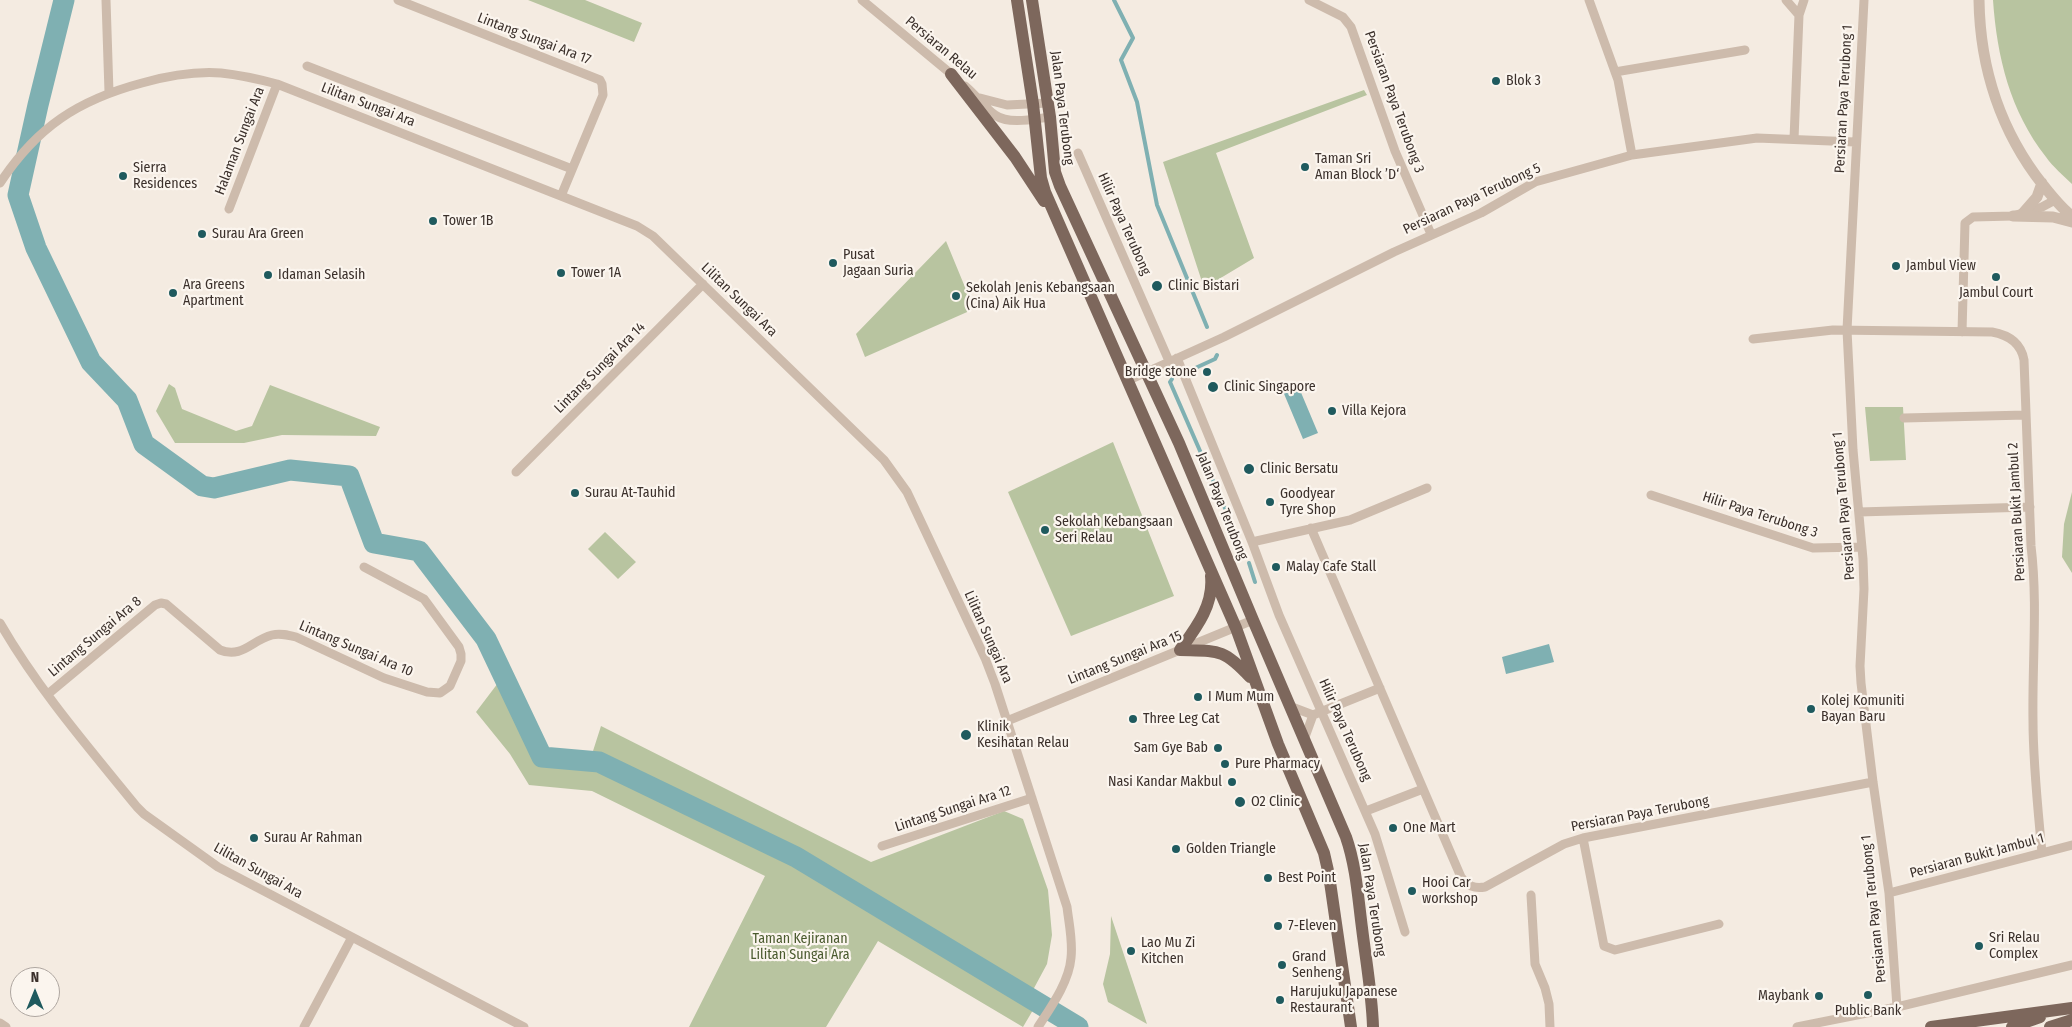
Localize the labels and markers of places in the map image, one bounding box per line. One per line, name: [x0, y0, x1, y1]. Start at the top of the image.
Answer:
place label: Blok 3: [1506, 73, 1541, 89]
marker: Blok 3: [1490, 75, 1502, 87]
place label: Taman Sri Aman Block ’D‘: [1315, 151, 1399, 184]
place label: Sierra Residences: [133, 160, 197, 192]
marker: Taman Sri Aman Block ’D‘: [1299, 161, 1311, 173]
marker: Sierra Residences: [117, 170, 129, 182]
place label: Tower 1B: [443, 213, 493, 229]
marker: Tower 1B: [427, 215, 439, 227]
place label: Surau Ara Green: [212, 226, 304, 242]
marker: Surau Ara Green: [196, 228, 208, 240]
place label: Pusat Jagaan Suria: [843, 247, 914, 280]
marker: Pusat Jagaan Suria: [827, 257, 839, 269]
place label: Jambul View: [1906, 258, 1976, 274]
marker: Jambul View: [1890, 260, 1902, 272]
place label: Tower 1A: [571, 265, 621, 281]
place label: Idaman Selasih: [278, 267, 365, 283]
marker: Tower 1A: [555, 267, 567, 279]
marker: Idaman Selasih: [262, 269, 274, 281]
marker: Jambul Court: [1990, 271, 2002, 283]
place label: Ara Greens Apartment: [183, 277, 245, 310]
place label: Clinic Bistari: [1168, 278, 1239, 294]
marker: Clinic Bistari: [1150, 279, 1164, 293]
place label: Sekolah Jenis Kebangsaan (Cina) Aik Hua: [966, 280, 1115, 312]
place label: Jambul Court: [1959, 285, 2033, 301]
marker: Ara Greens Apartment: [167, 287, 179, 299]
marker: Sekolah Jenis Kebangsaan (Cina) Aik Hua: [950, 290, 962, 302]
place label: Bridge stone: [1125, 364, 1197, 380]
marker: Bridge stone: [1201, 366, 1213, 378]
place label: Clinic Singapore: [1224, 379, 1316, 395]
marker: Clinic Singapore: [1206, 380, 1220, 394]
place label: Villa Kejora: [1342, 403, 1406, 419]
marker: Villa Kejora: [1326, 405, 1338, 417]
place label: Clinic Bersatu: [1260, 461, 1338, 477]
marker: Clinic Bersatu: [1242, 462, 1256, 476]
place label: Surau At-Tauhid: [585, 485, 675, 501]
place label: Goodyear Tyre Shop: [1280, 486, 1336, 518]
marker: Surau At-Tauhid: [569, 487, 581, 499]
marker: Goodyear Tyre Shop: [1264, 496, 1276, 508]
place label: Sekolah Kebangsaan Seri Relau: [1055, 514, 1173, 546]
marker: Sekolah Kebangsaan Seri Relau: [1039, 524, 1051, 536]
place label: Malay Cafe Stall: [1286, 559, 1376, 575]
marker: Malay Cafe Stall: [1270, 561, 1282, 573]
place label: I Mum Mum: [1208, 689, 1274, 705]
marker: I Mum Mum: [1192, 691, 1204, 703]
place label: Kolej Komuniti Bayan Baru: [1821, 693, 1905, 726]
marker: Kolej Komuniti Bayan Baru: [1805, 703, 1817, 715]
place label: Three Leg Cat: [1143, 711, 1220, 727]
marker: Three Leg Cat: [1127, 713, 1139, 725]
place label: Klinik Kesihatan Relau: [977, 719, 1069, 752]
marker: Klinik Kesihatan Relau: [959, 728, 973, 742]
place label: Sam Gye Bab: [1134, 740, 1208, 756]
marker: Sam Gye Bab: [1212, 742, 1224, 754]
place label: Pure Pharmacy: [1235, 756, 1320, 772]
marker: Pure Pharmacy: [1219, 758, 1231, 770]
place label: Nasi Kandar Makbul: [1108, 774, 1222, 790]
marker: Nasi Kandar Makbul: [1226, 776, 1238, 788]
place label: O2 Clinic: [1251, 794, 1300, 810]
marker: O2 Clinic: [1233, 795, 1247, 809]
place label: One Mart: [1403, 820, 1456, 836]
marker: One Mart: [1387, 822, 1399, 834]
place label: Surau Ar Rahman: [264, 830, 362, 846]
marker: Surau Ar Rahman: [248, 832, 260, 844]
place label: Golden Triangle: [1186, 841, 1276, 857]
marker: Golden Triangle: [1170, 843, 1182, 855]
place label: Best Point: [1278, 870, 1336, 886]
marker: Best Point: [1262, 872, 1274, 884]
place label: Hooi Car workshop: [1422, 875, 1478, 908]
marker: Hooi Car workshop: [1406, 885, 1418, 897]
place label: 7-Eleven: [1288, 918, 1336, 934]
marker: 7-Eleven: [1272, 920, 1284, 932]
place label: Sri Relau Complex: [1989, 930, 2040, 962]
place label: Lao Mu Zi Kitchen: [1141, 935, 1195, 968]
marker: Sri Relau Complex: [1973, 940, 1985, 952]
marker: Lao Mu Zi Kitchen: [1125, 945, 1137, 957]
place label: Grand Senheng: [1292, 949, 1341, 982]
marker: Grand Senheng: [1276, 959, 1288, 971]
place label: Harujuku Japanese Restaurant: [1290, 984, 1397, 1016]
place label: Maybank: [1758, 988, 1809, 1004]
marker: Public Bank: [1862, 989, 1874, 1001]
marker: Maybank: [1813, 990, 1825, 1002]
marker: Harujuku Japanese Restaurant: [1274, 994, 1286, 1006]
place label: Public Bank: [1835, 1003, 1901, 1019]

